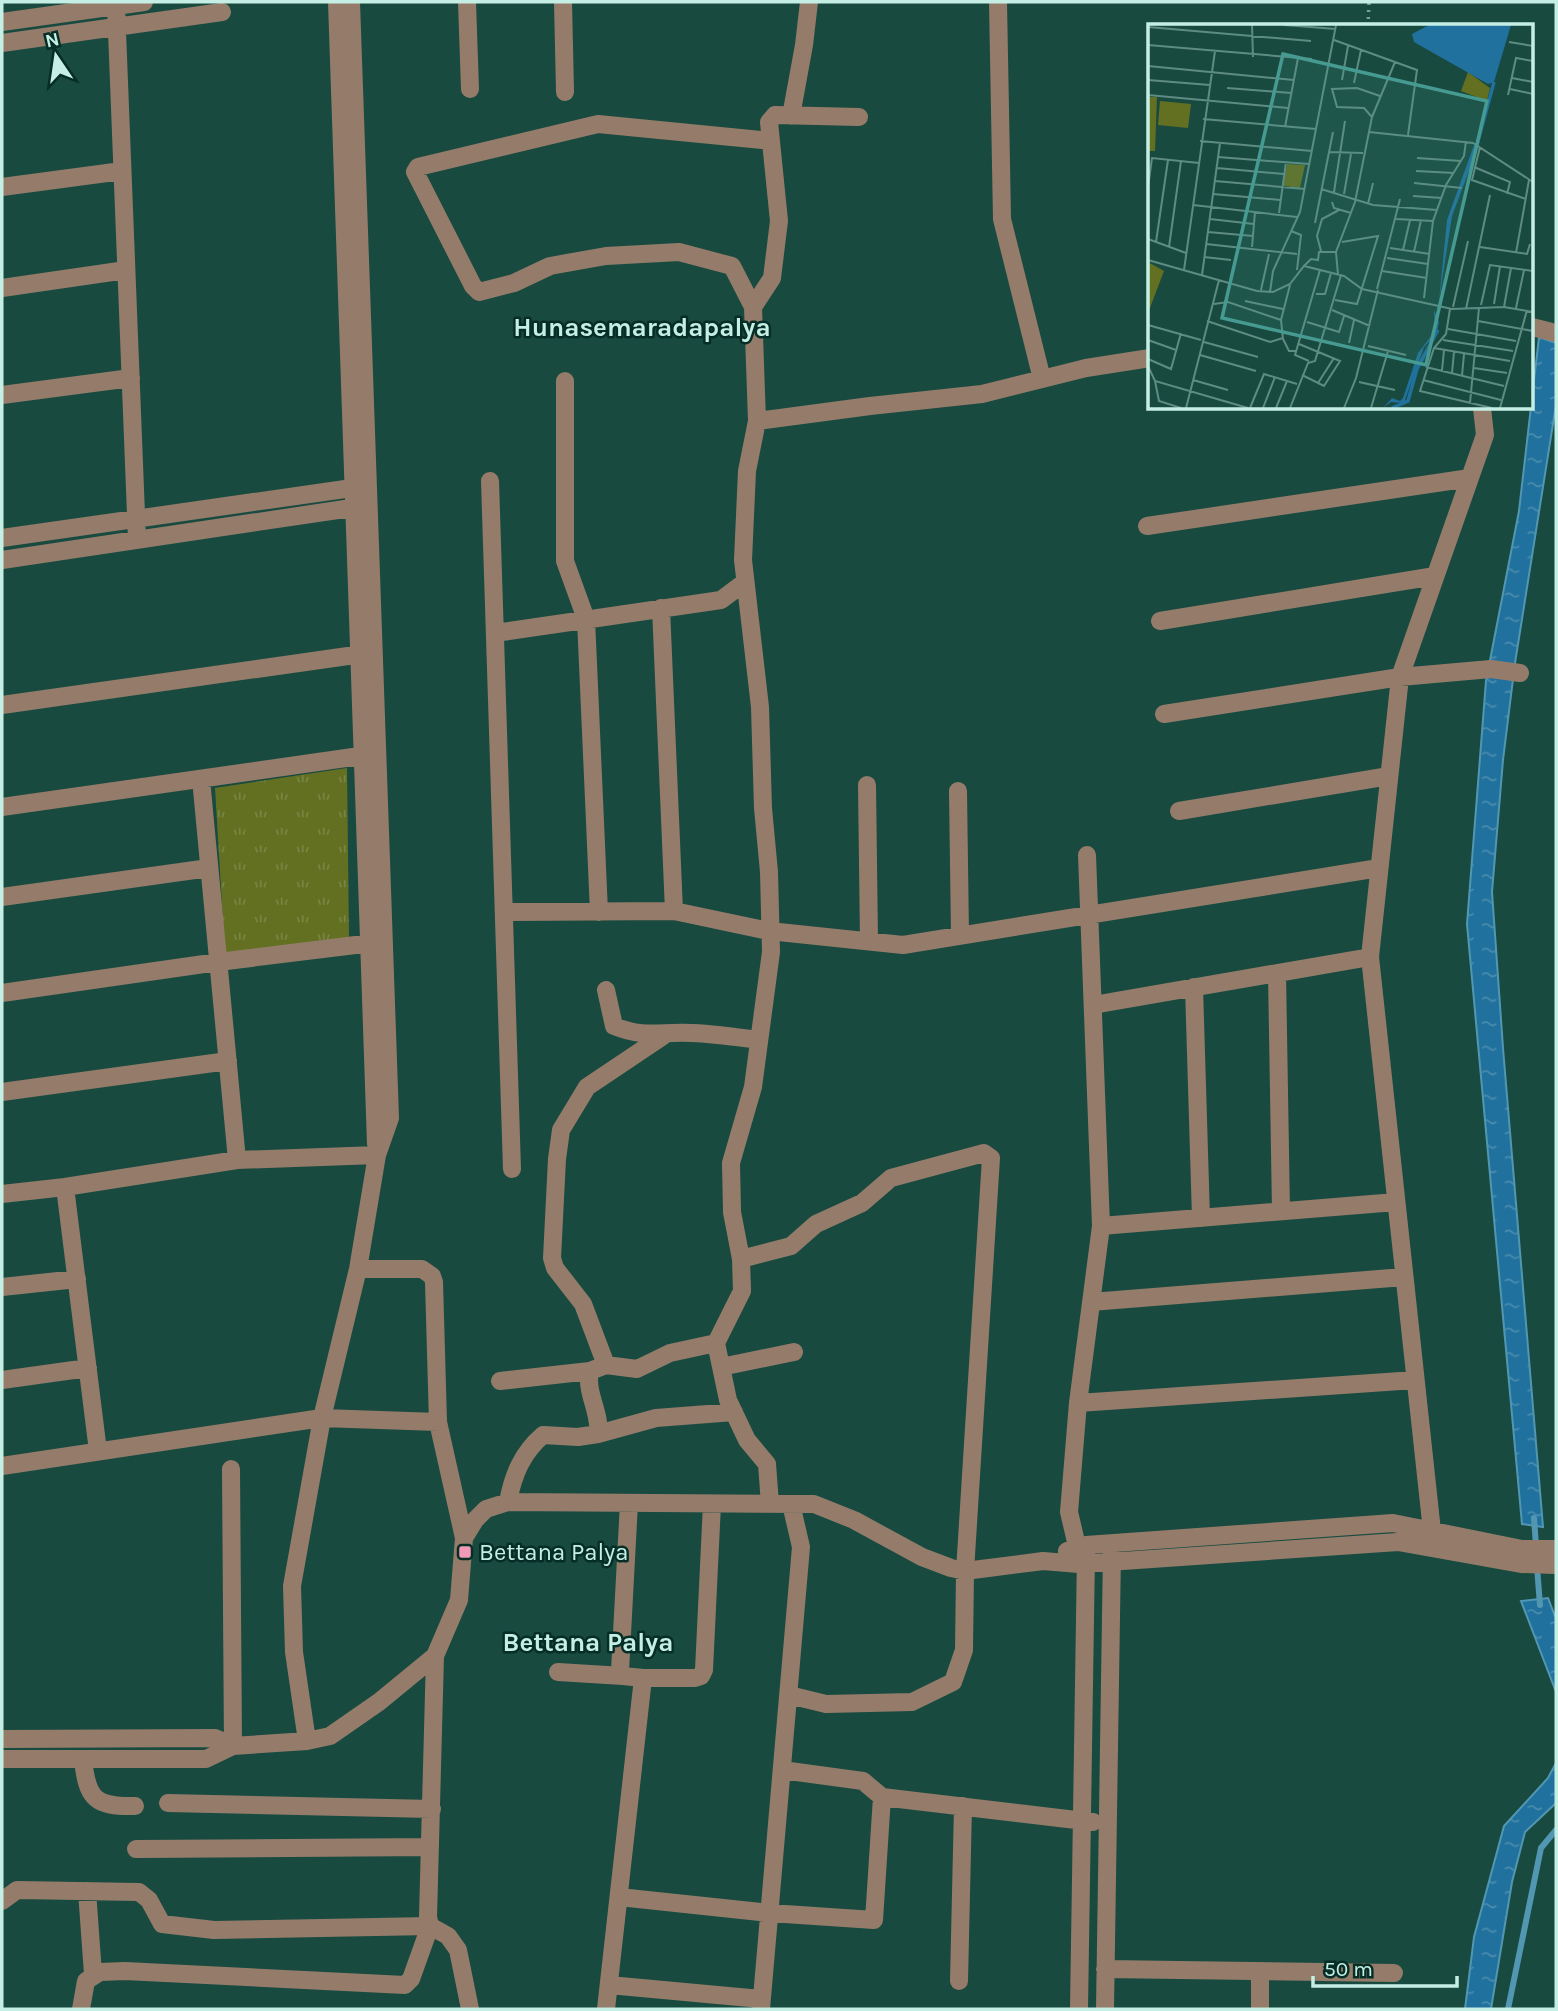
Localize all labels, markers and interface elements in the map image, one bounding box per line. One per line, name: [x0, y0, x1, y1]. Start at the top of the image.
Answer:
north arrow: [21, 21, 91, 91]
inset map: [1148, 24, 1534, 410]
text: N: [43, 28, 62, 53]
district label: Hunasemaradapalya: [513, 312, 771, 343]
place label: Bettana Palya: [479, 1538, 629, 1566]
marker: Bettana Palya: [457, 1544, 473, 1560]
district label: Bettana Palya: [503, 1627, 673, 1658]
scale bar: [1313, 1944, 1456, 1988]
text: 50 m: [1324, 1957, 1373, 1981]

